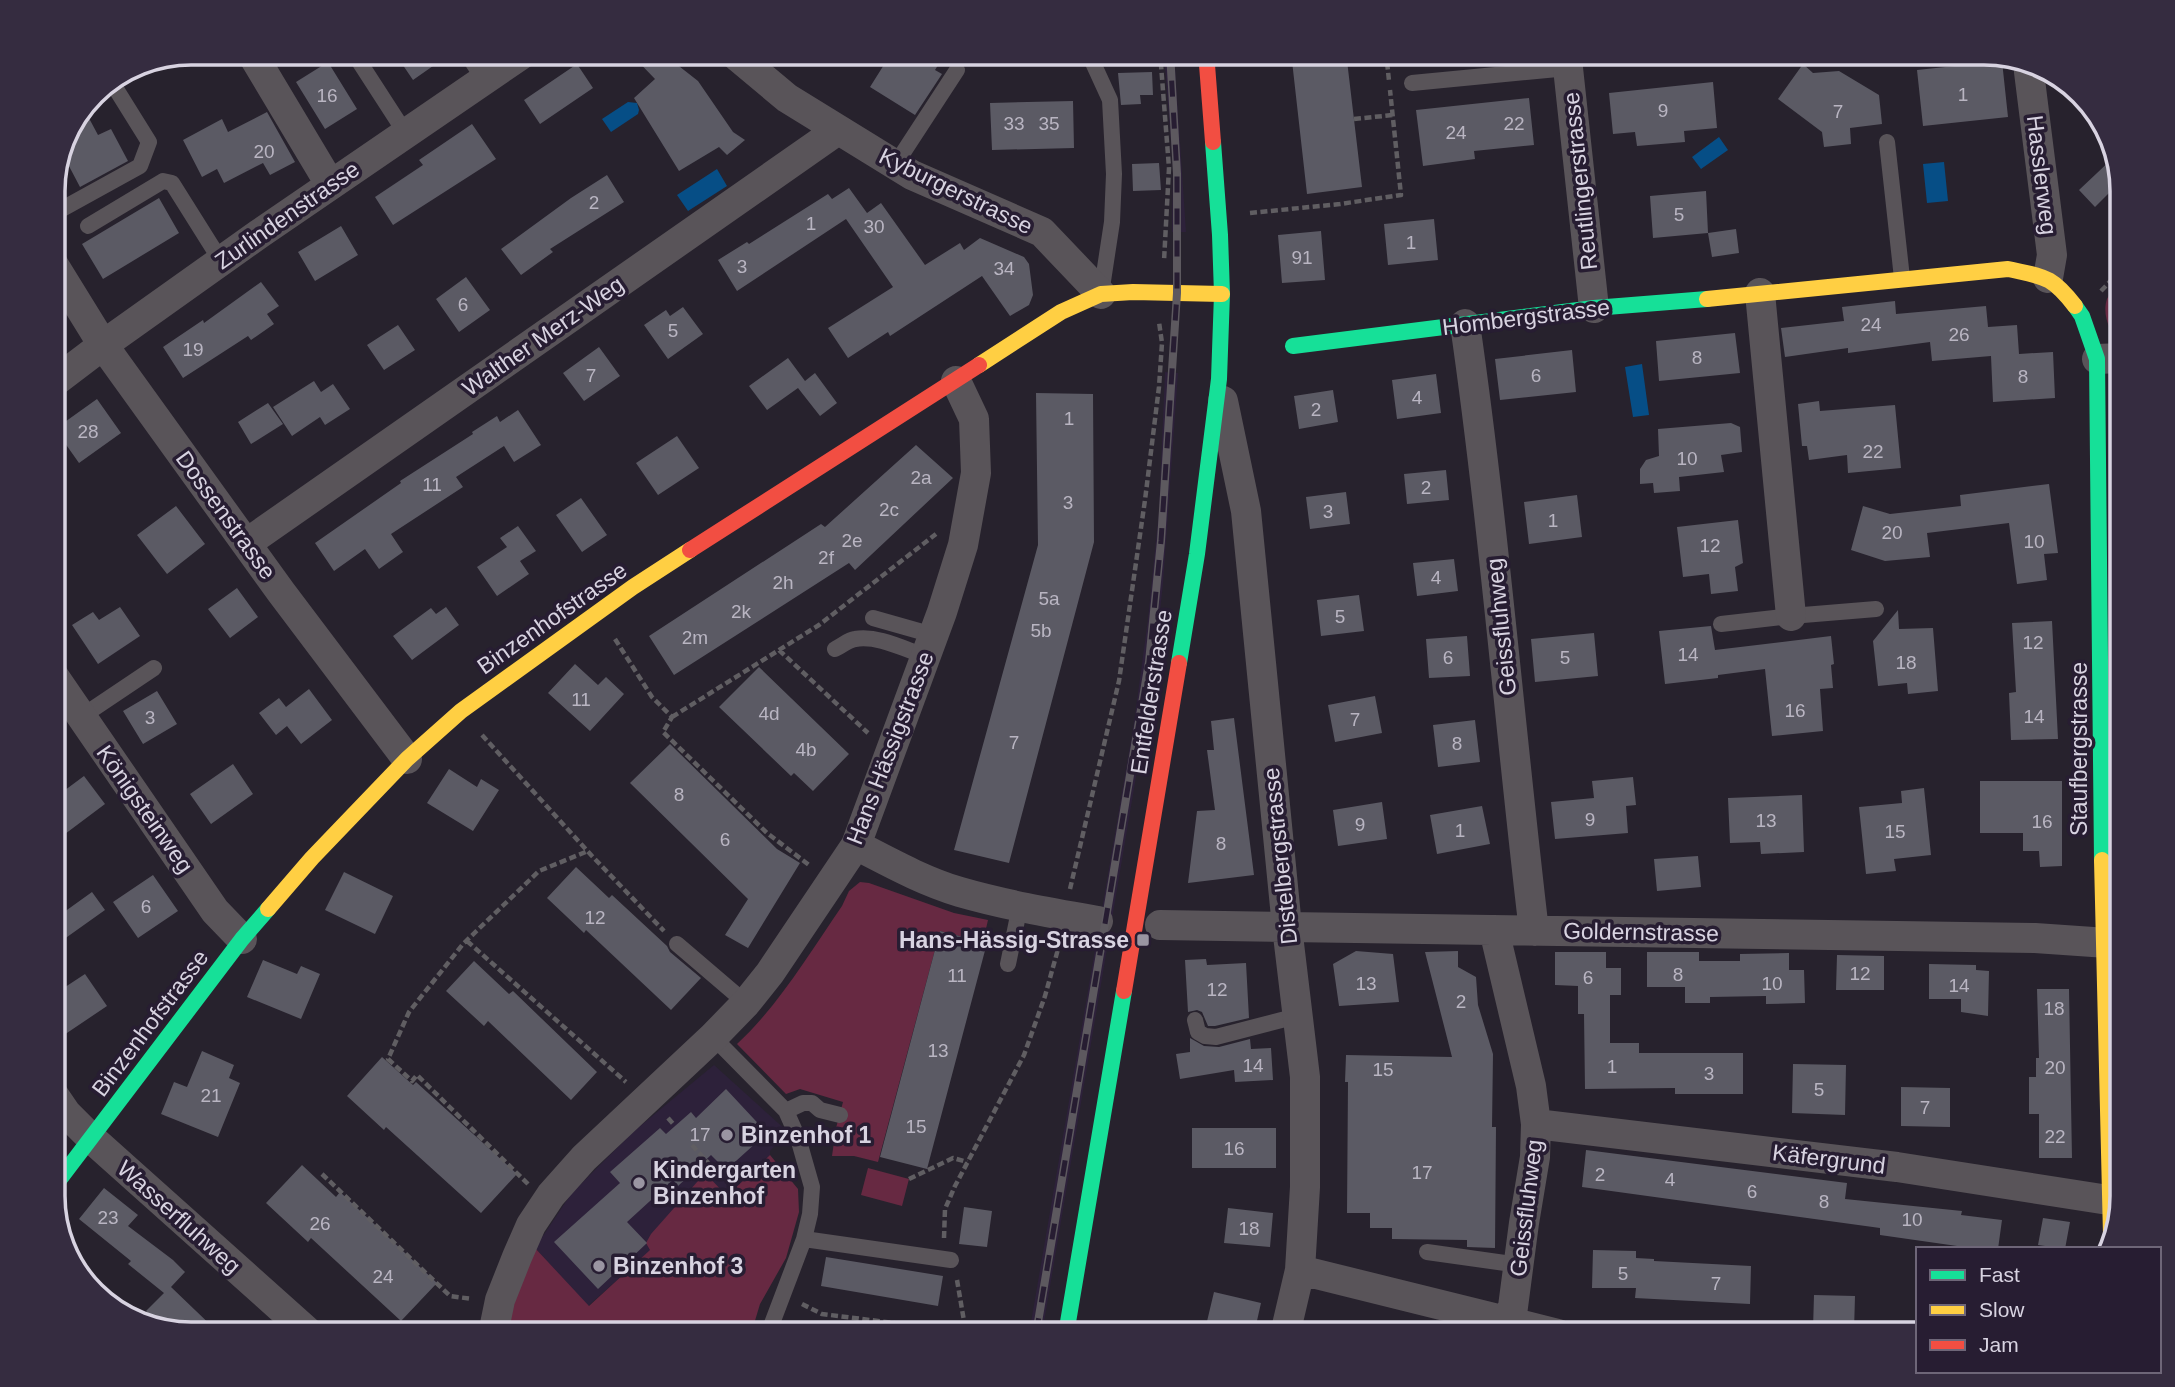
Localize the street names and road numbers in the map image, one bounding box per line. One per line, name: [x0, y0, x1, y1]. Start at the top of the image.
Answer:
street label: Reutlingerstrasse: [1558, 91, 1602, 271]
street label: Hasslerweg: [2022, 114, 2062, 236]
street label: Kyburgerstrasse: [875, 143, 1037, 239]
street label: Zurlindenstrasse: [210, 156, 364, 274]
street label: Walther Merz-Weg: [458, 271, 628, 401]
street label: Hombergstrasse: [1441, 294, 1611, 340]
street label: Dossenstrasse: [171, 446, 281, 584]
street label: Binzenhofstrasse: [472, 557, 632, 679]
street label: Geissfluhweg: [1481, 557, 1521, 697]
street label: Entfelderstrasse: [1125, 608, 1177, 776]
street label: Hans Hässigstrasse: [841, 648, 939, 848]
street label: Staufbergstrasse: [2066, 662, 2092, 836]
street label: Königsteinweg: [91, 740, 199, 878]
street label: Distelbergstrasse: [1258, 766, 1302, 946]
street label: Goldernstrasse: [1563, 918, 1719, 946]
street label: Binzenhofstrasse: [87, 945, 213, 1101]
street label: Geissfluhweg: [1505, 1138, 1547, 1278]
street label: Käfergrund: [1771, 1139, 1887, 1179]
street label: Wasserfluhweg: [112, 1155, 246, 1279]

